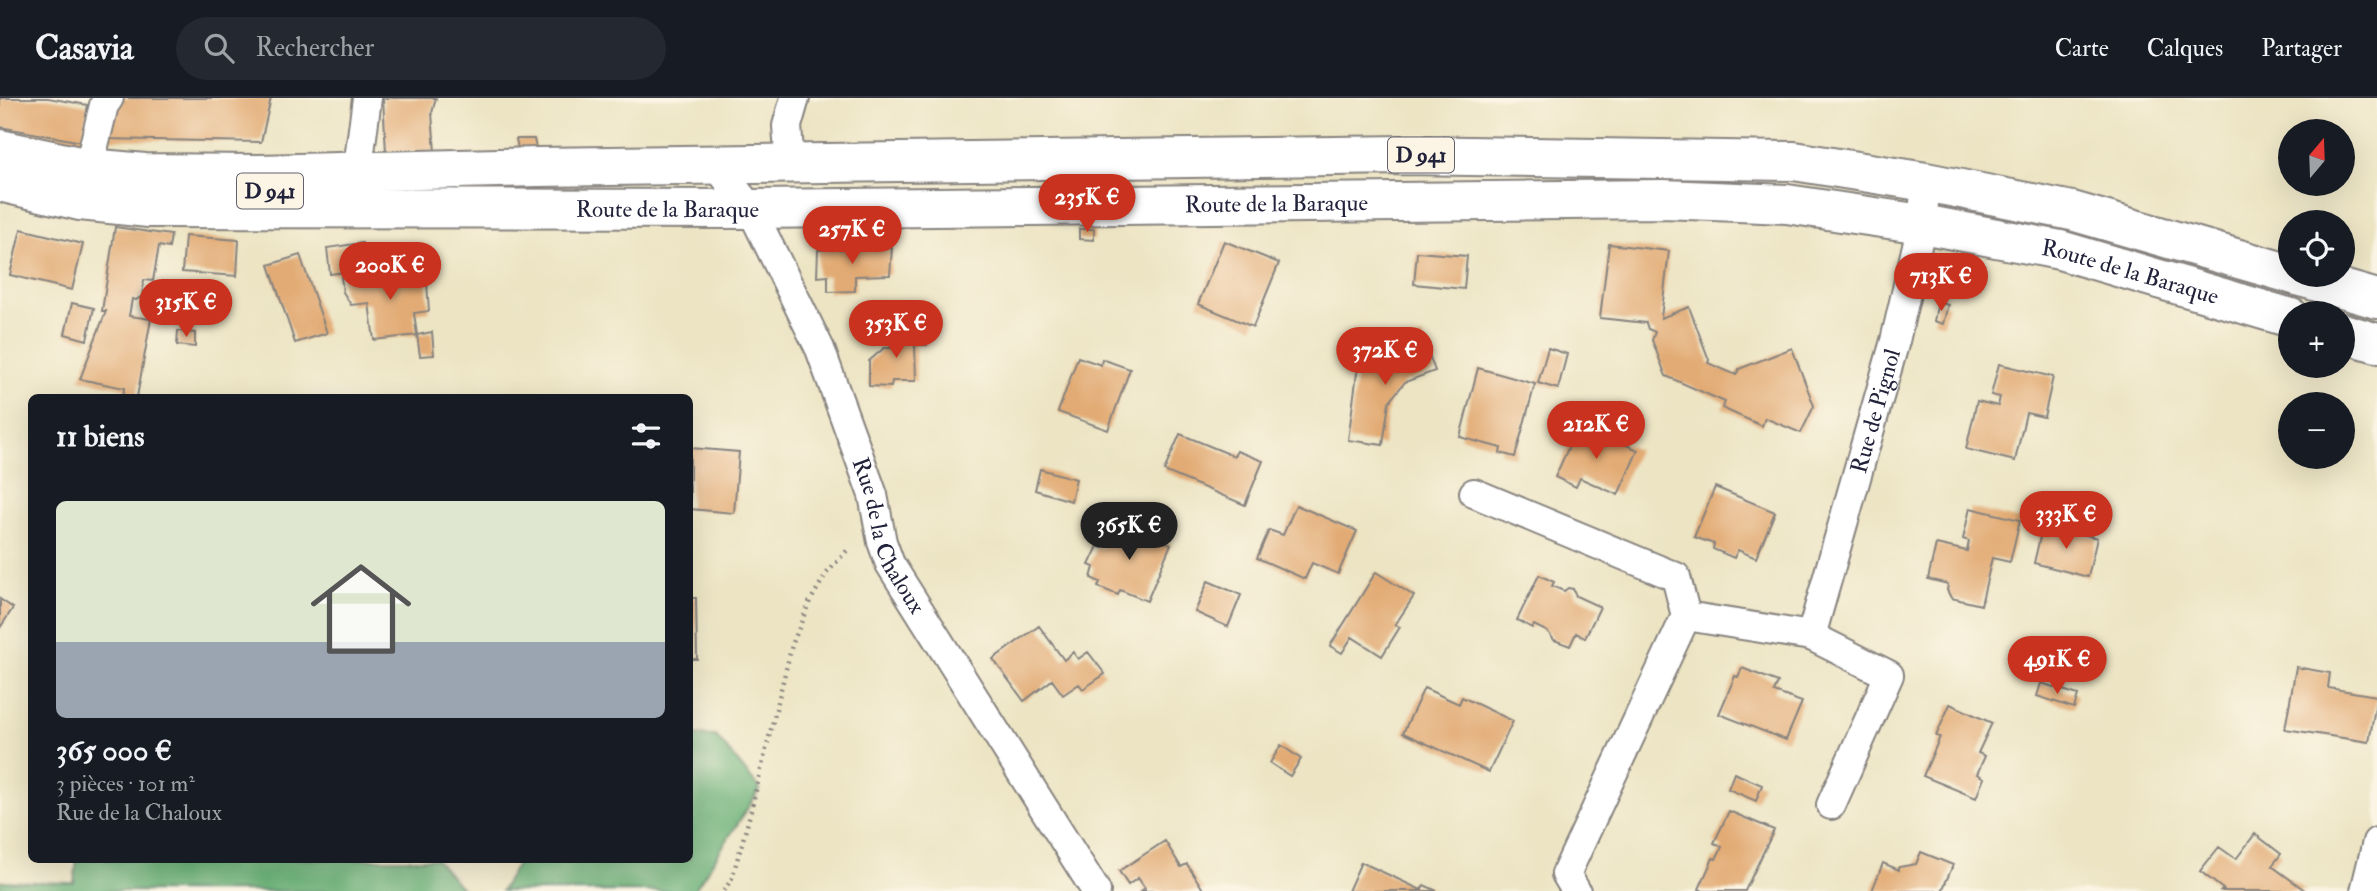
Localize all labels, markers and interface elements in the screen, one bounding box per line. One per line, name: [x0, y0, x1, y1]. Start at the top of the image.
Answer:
search box: [176, 17, 666, 80]
text: Casavia: [35, 28, 134, 69]
icon: search: [200, 29, 238, 67]
text: Rechercher: [256, 32, 374, 64]
text: Carte: [2055, 33, 2109, 64]
text: Calques: [2147, 33, 2223, 64]
text: Partager: [2261, 33, 2342, 64]
north arrow: [2278, 119, 2356, 196]
map controls: [2278, 119, 2355, 469]
road number: D 941: [1388, 138, 1454, 172]
road number: D 941: [237, 174, 303, 208]
pin: 235K €: [1030, 174, 1144, 234]
text: 235K €: [1055, 182, 1119, 211]
street label: Route de la Baraque: [1185, 188, 1369, 219]
street label: Route de la Baraque: [576, 195, 760, 224]
pin: 257K €: [795, 206, 909, 266]
button: locate: [2278, 210, 2355, 287]
text: 257K €: [819, 214, 885, 243]
street label: Route de la Baraque: [2039, 233, 2223, 311]
pin: 200K €: [333, 242, 447, 302]
text: 200K €: [355, 250, 425, 279]
pin: 713K €: [1884, 254, 1998, 313]
text: 713K €: [1910, 261, 1972, 290]
pin: 315K €: [129, 280, 243, 339]
text: 315K €: [155, 287, 217, 316]
pin: 353K €: [839, 300, 953, 360]
button: +: [2278, 301, 2355, 378]
text: 353K €: [865, 308, 927, 337]
pin: 372K €: [1328, 328, 1442, 387]
text: 372K €: [1352, 335, 1418, 364]
street label: Rue de Pignol: [1844, 346, 1907, 477]
button: −: [2278, 392, 2355, 469]
pin: 212K €: [1539, 402, 1653, 461]
text: 212K €: [1563, 409, 1629, 438]
icon: filters: [627, 417, 665, 455]
text: 11 biens: [56, 418, 145, 455]
street label: Rue de la Chaloux: [846, 454, 932, 619]
pin: 333K €: [2009, 491, 2123, 551]
text: 333K €: [2036, 499, 2096, 528]
pin: 365K €: [1072, 503, 1186, 562]
text: 365K €: [1097, 510, 1161, 539]
icon: home: [298, 546, 424, 672]
pin: 491K €: [2000, 636, 2114, 696]
text: 491K €: [2024, 644, 2090, 673]
text: 365 000 €: [56, 732, 172, 769]
text: 3 pièces · 101 m²: [56, 769, 195, 798]
text: Rue de la Chaloux: [56, 798, 222, 827]

